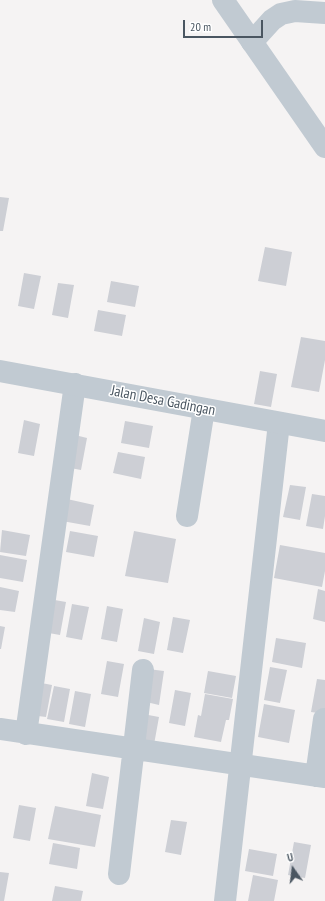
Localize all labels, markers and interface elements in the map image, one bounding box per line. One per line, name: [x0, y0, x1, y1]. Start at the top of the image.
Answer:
scale bar: [185, 12, 265, 38]
text: 20 m: [190, 19, 211, 34]
street label: Jalan Desa Gadingan: [109, 382, 217, 420]
north arrow: [273, 849, 313, 889]
text: U: [286, 850, 295, 865]

